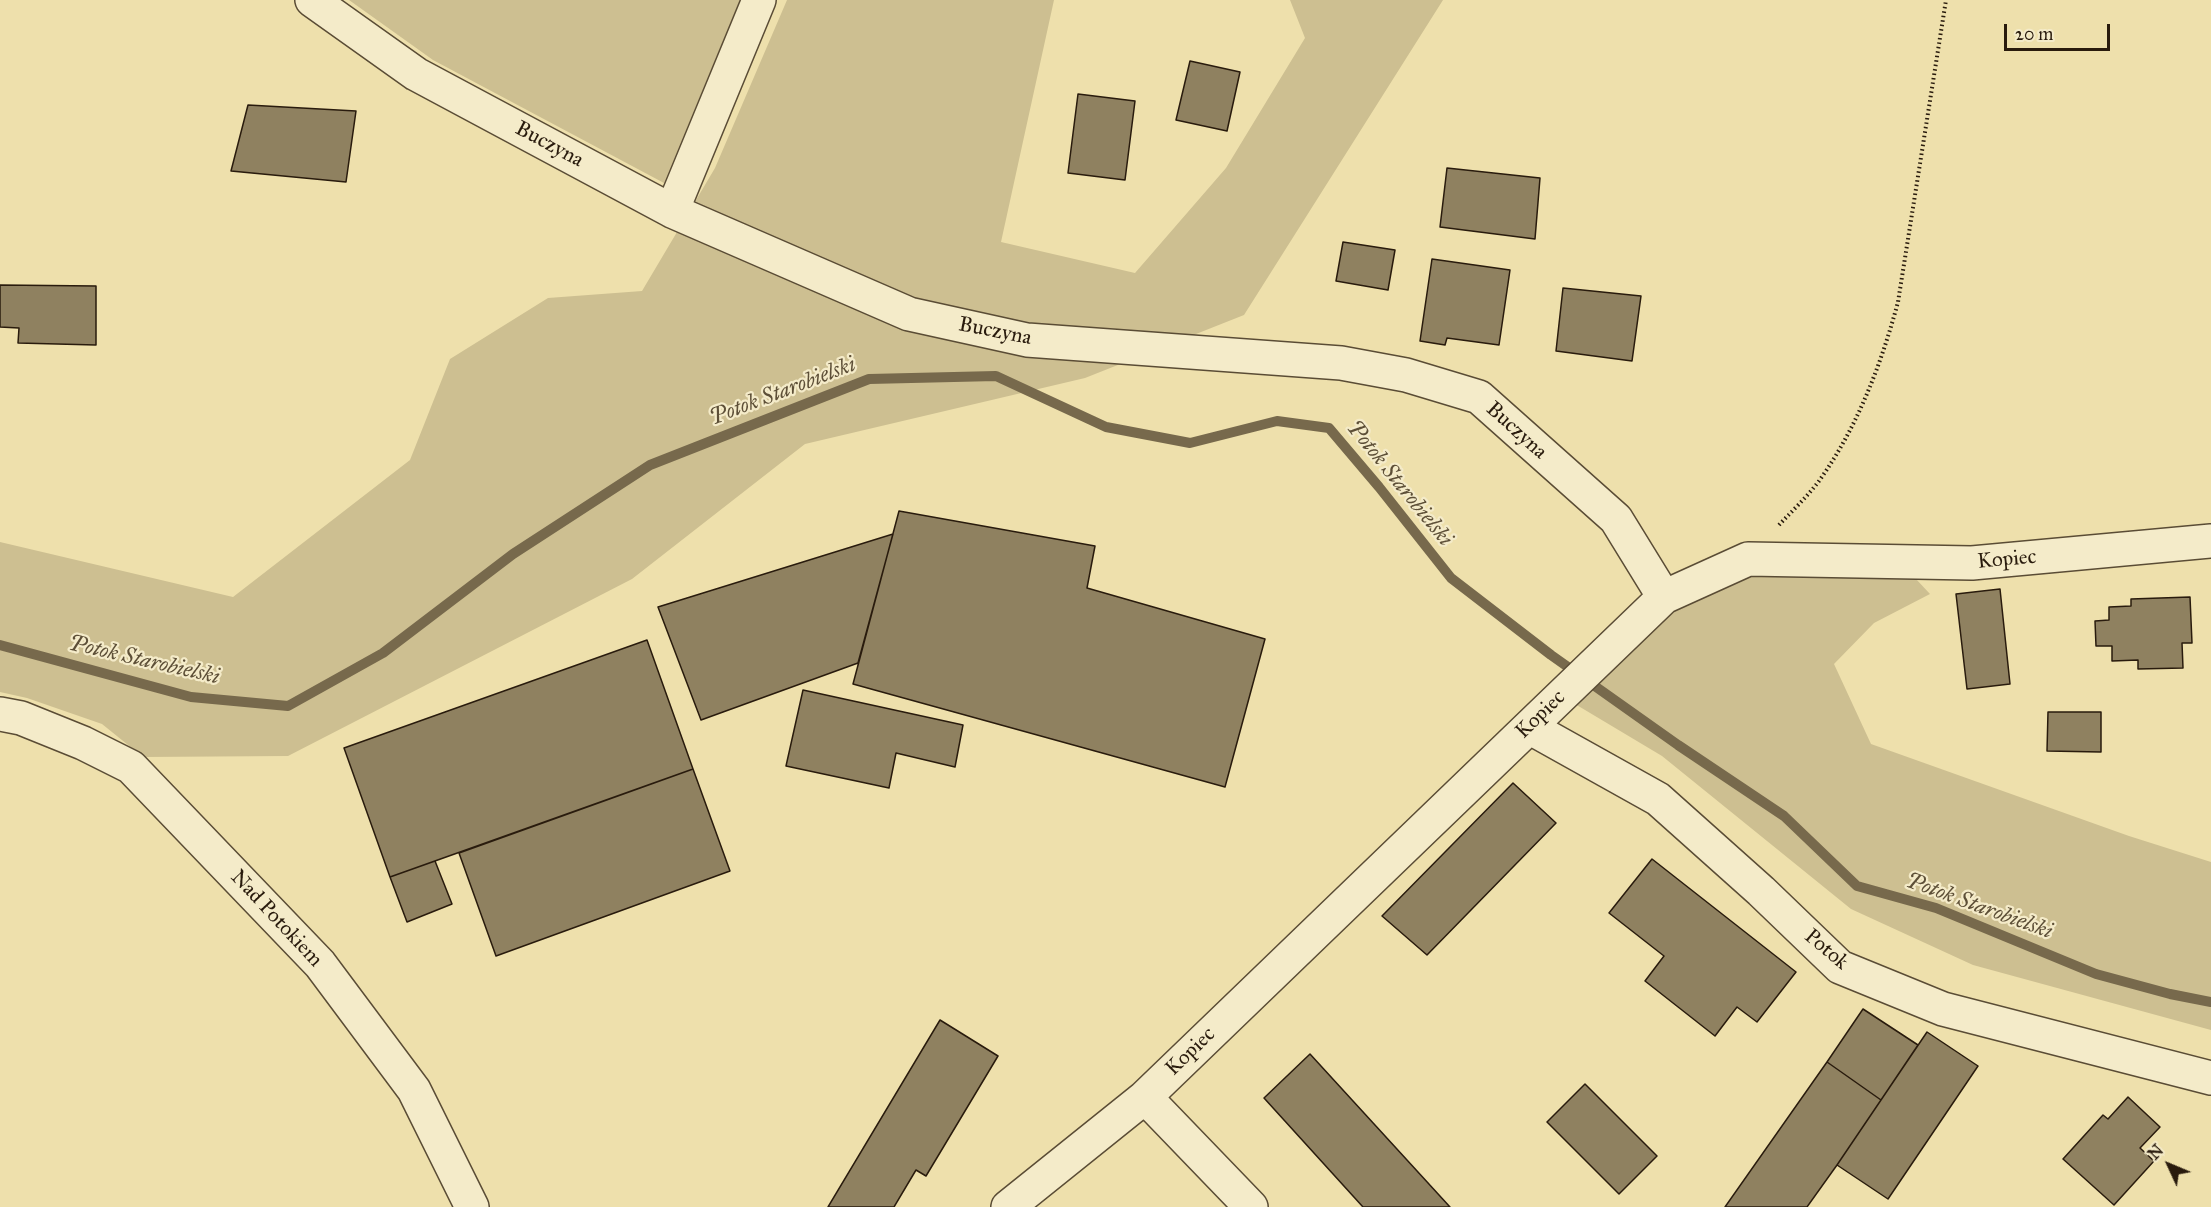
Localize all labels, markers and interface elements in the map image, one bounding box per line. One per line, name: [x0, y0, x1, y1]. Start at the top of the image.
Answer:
scale bar: [2007, 12, 2114, 50]
text: 20 m: [2015, 23, 2053, 45]
street label: Buczyna: [511, 117, 587, 173]
street label: Buczyna: [956, 313, 1034, 351]
water label: Potok Starobielski: [706, 352, 860, 432]
street label: Buczyna: [1480, 397, 1552, 465]
water label: Potok Starobielski: [1340, 416, 1458, 552]
street label: Kopiec: [1976, 545, 2038, 575]
water label: Potok Starobielski: [66, 631, 222, 691]
street label: Kopiec: [1511, 685, 1571, 745]
street label: Nad Potokiem: [225, 865, 327, 973]
water label: Potok Starobielski: [1902, 868, 2056, 946]
street label: Potok: [1799, 924, 1853, 976]
street label: Kopiec: [1161, 1022, 1221, 1082]
north arrow: [2139, 1135, 2199, 1195]
text: N: [2144, 1141, 2167, 1164]

